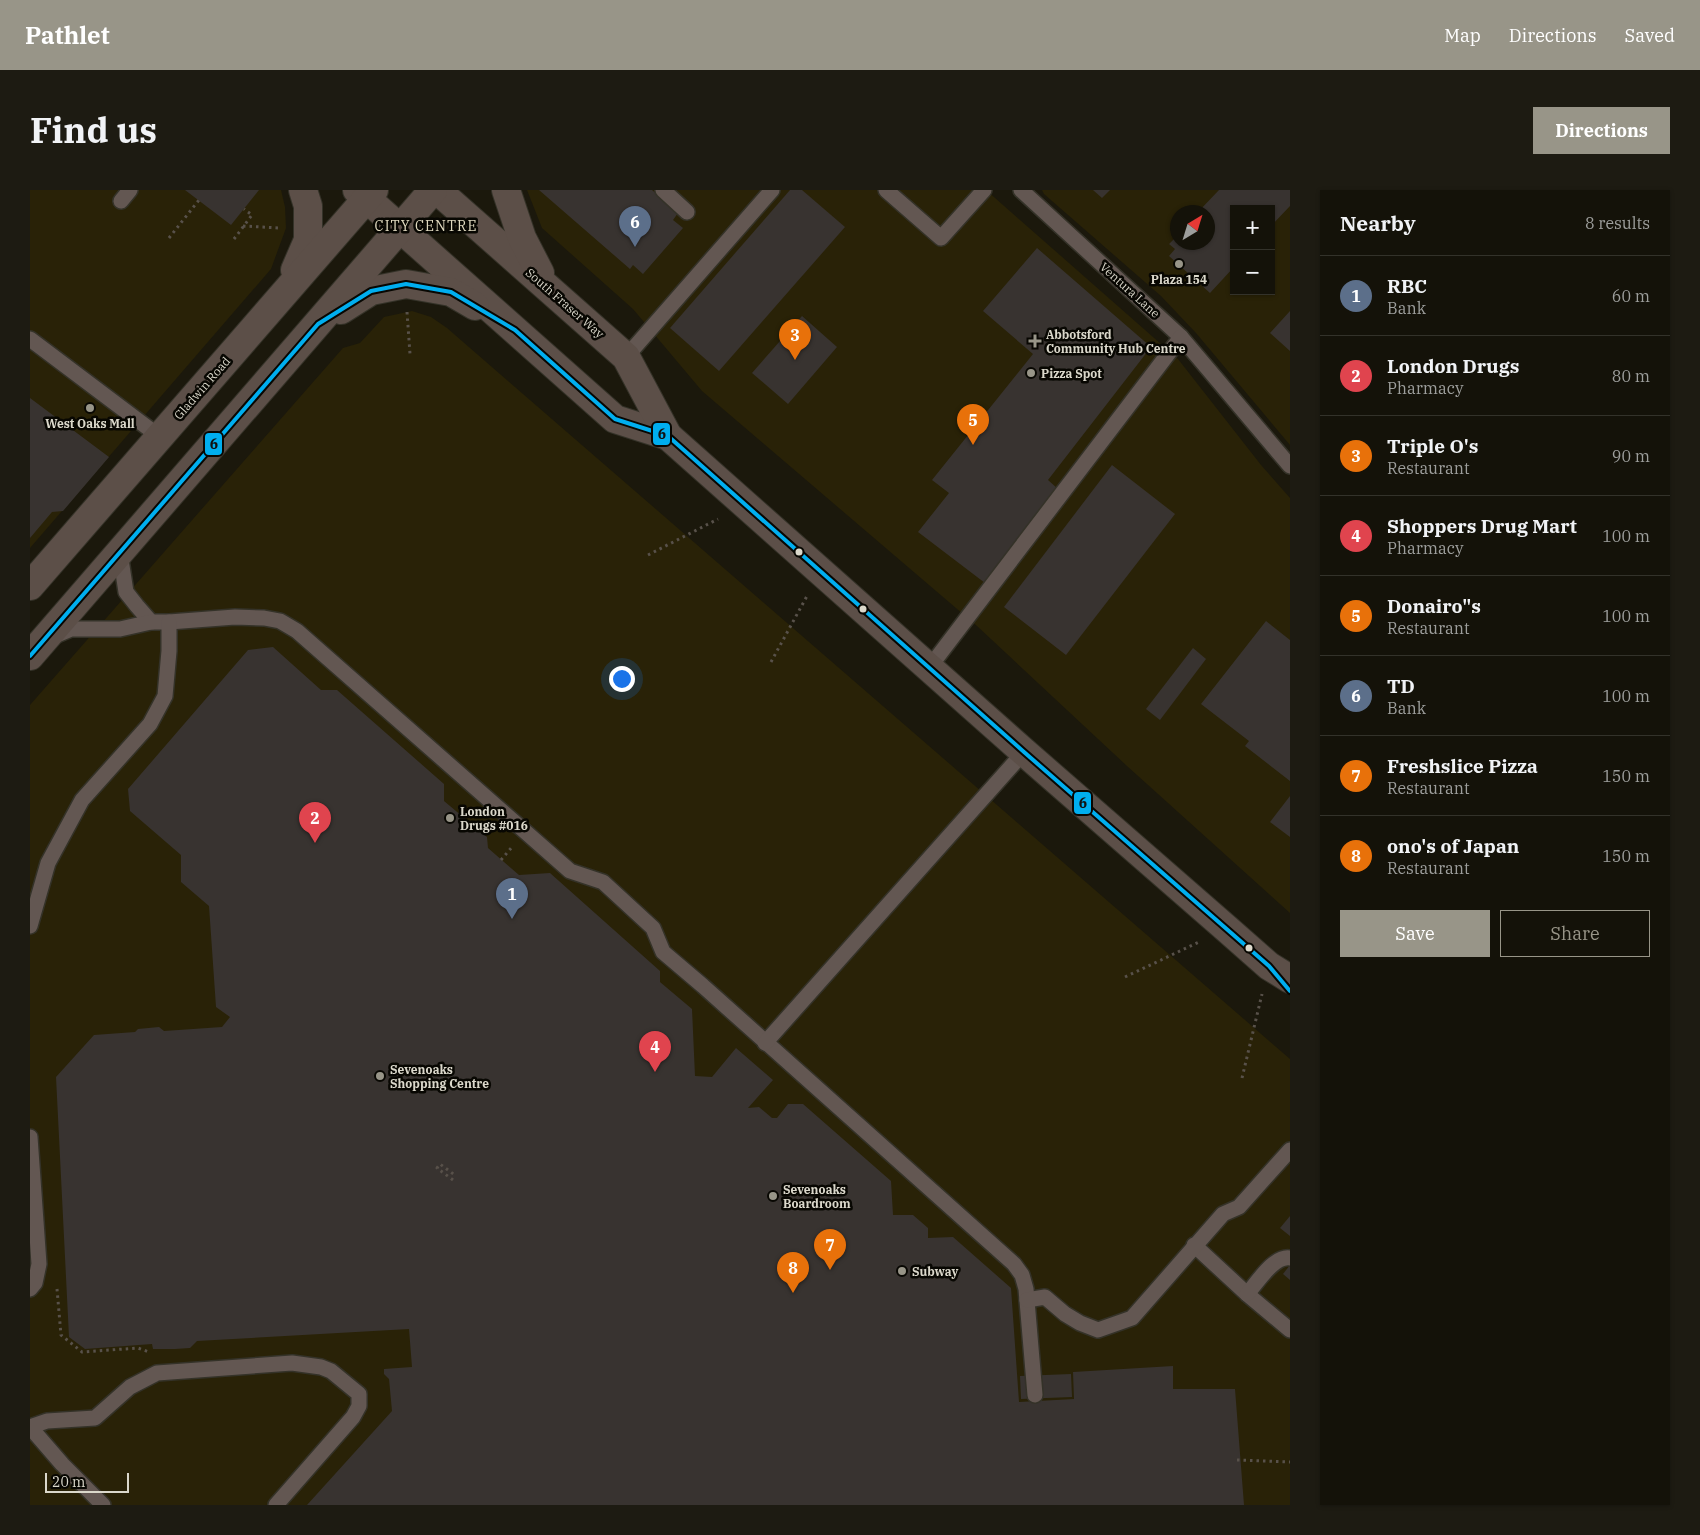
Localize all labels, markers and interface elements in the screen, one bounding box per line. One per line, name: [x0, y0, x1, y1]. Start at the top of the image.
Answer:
text: Pathlet: [25, 19, 110, 51]
text: Map: [1444, 24, 1481, 47]
text: Directions: [1509, 24, 1597, 47]
text: Saved: [1625, 24, 1675, 47]
text: Find us: [30, 107, 157, 153]
button: Directions: [1533, 107, 1670, 154]
north arrow: [1170, 205, 1215, 250]
map controls: [1230, 205, 1275, 295]
button: +: [1230, 205, 1275, 250]
pin: 6: [619, 206, 651, 247]
text: Nearby: [1340, 209, 1416, 237]
text: 8 results: [1585, 213, 1650, 233]
district label: CITY CENTRE: [375, 217, 477, 235]
button: −: [1230, 250, 1275, 295]
marker: Plaza 154: [1173, 258, 1185, 270]
street label: Ventura Lane: [1097, 259, 1163, 321]
street label: South Fraser Way: [523, 265, 608, 342]
place label: Plaza 154: [1151, 272, 1207, 287]
text: RBC: [1387, 274, 1427, 298]
text: 1: [1351, 286, 1361, 306]
text: 60 m: [1612, 286, 1650, 306]
text: Bank: [1387, 298, 1426, 318]
pin: 3: [779, 319, 811, 360]
place label: Abbotsford Community Hub Centre: [1046, 327, 1186, 356]
marker: Abbotsford Community Hub Centre: [1028, 334, 1042, 348]
street label: Gladwin Road: [171, 354, 233, 422]
text: London Drugs: [1387, 354, 1519, 378]
place label: Pizza Spot: [1041, 366, 1102, 381]
text: 2: [1351, 366, 1361, 386]
text: 80 m: [1612, 366, 1650, 386]
marker: Pizza Spot: [1025, 367, 1037, 379]
text: Pharmacy: [1387, 378, 1464, 398]
marker: West Oaks Mall: [84, 402, 96, 414]
pin: 5: [957, 404, 989, 445]
place label: West Oaks Mall: [45, 416, 135, 431]
line badge: 6: [652, 422, 671, 446]
text: 6: [658, 425, 666, 443]
line badge: 6: [204, 432, 223, 456]
text: Triple O's: [1387, 434, 1478, 458]
text: 6: [210, 435, 218, 453]
text: 3: [1351, 446, 1361, 466]
text: 90 m: [1612, 446, 1650, 466]
text: Restaurant: [1387, 458, 1470, 478]
text: Shoppers Drug Mart: [1387, 514, 1577, 538]
text: 4: [1351, 526, 1361, 546]
text: 100 m: [1602, 526, 1650, 546]
text: Pharmacy: [1387, 538, 1464, 558]
unlabelled marker: [794, 547, 804, 557]
text: Donairo"s: [1387, 594, 1481, 618]
unlabelled marker: [858, 604, 868, 614]
text: 5: [1351, 606, 1361, 626]
text: 100 m: [1602, 606, 1650, 626]
text: Restaurant: [1387, 618, 1470, 638]
your location: [609, 666, 635, 692]
text: TD: [1387, 674, 1415, 698]
text: 6: [1351, 686, 1361, 706]
text: 100 m: [1602, 686, 1650, 706]
text: Bank: [1387, 698, 1426, 718]
text: Freshslice Pizza: [1387, 754, 1538, 778]
text: 7: [1351, 766, 1361, 786]
text: 150 m: [1602, 766, 1650, 786]
text: Restaurant: [1387, 778, 1470, 798]
line badge: 6: [1073, 791, 1092, 815]
text: 6: [1079, 794, 1087, 812]
pin: 2: [299, 802, 331, 843]
place label: London Drugs #016: [460, 804, 528, 833]
marker: London Drugs #016: [444, 812, 456, 824]
text: ono's of Japan: [1387, 834, 1519, 858]
text: 8: [1351, 846, 1361, 866]
text: 150 m: [1602, 846, 1650, 866]
text: Restaurant: [1387, 858, 1470, 878]
pin: 1: [496, 878, 528, 919]
button: Save: [1340, 910, 1490, 957]
button: Share: [1500, 910, 1650, 957]
unlabelled marker: [1244, 943, 1254, 953]
pin: 4: [639, 1031, 671, 1072]
place label: Sevenoaks Shopping Centre: [390, 1062, 489, 1091]
marker: Sevenoaks Shopping Centre: [374, 1070, 386, 1082]
place label: Sevenoaks Boardroom: [783, 1182, 851, 1211]
marker: Sevenoaks Boardroom: [767, 1190, 779, 1202]
pin: 7: [814, 1229, 846, 1270]
pin: 8: [777, 1252, 809, 1293]
place label: Subway: [912, 1264, 959, 1279]
marker: Subway: [896, 1265, 908, 1277]
scale bar: [45, 1470, 129, 1493]
text: 20 m: [52, 1473, 85, 1491]

